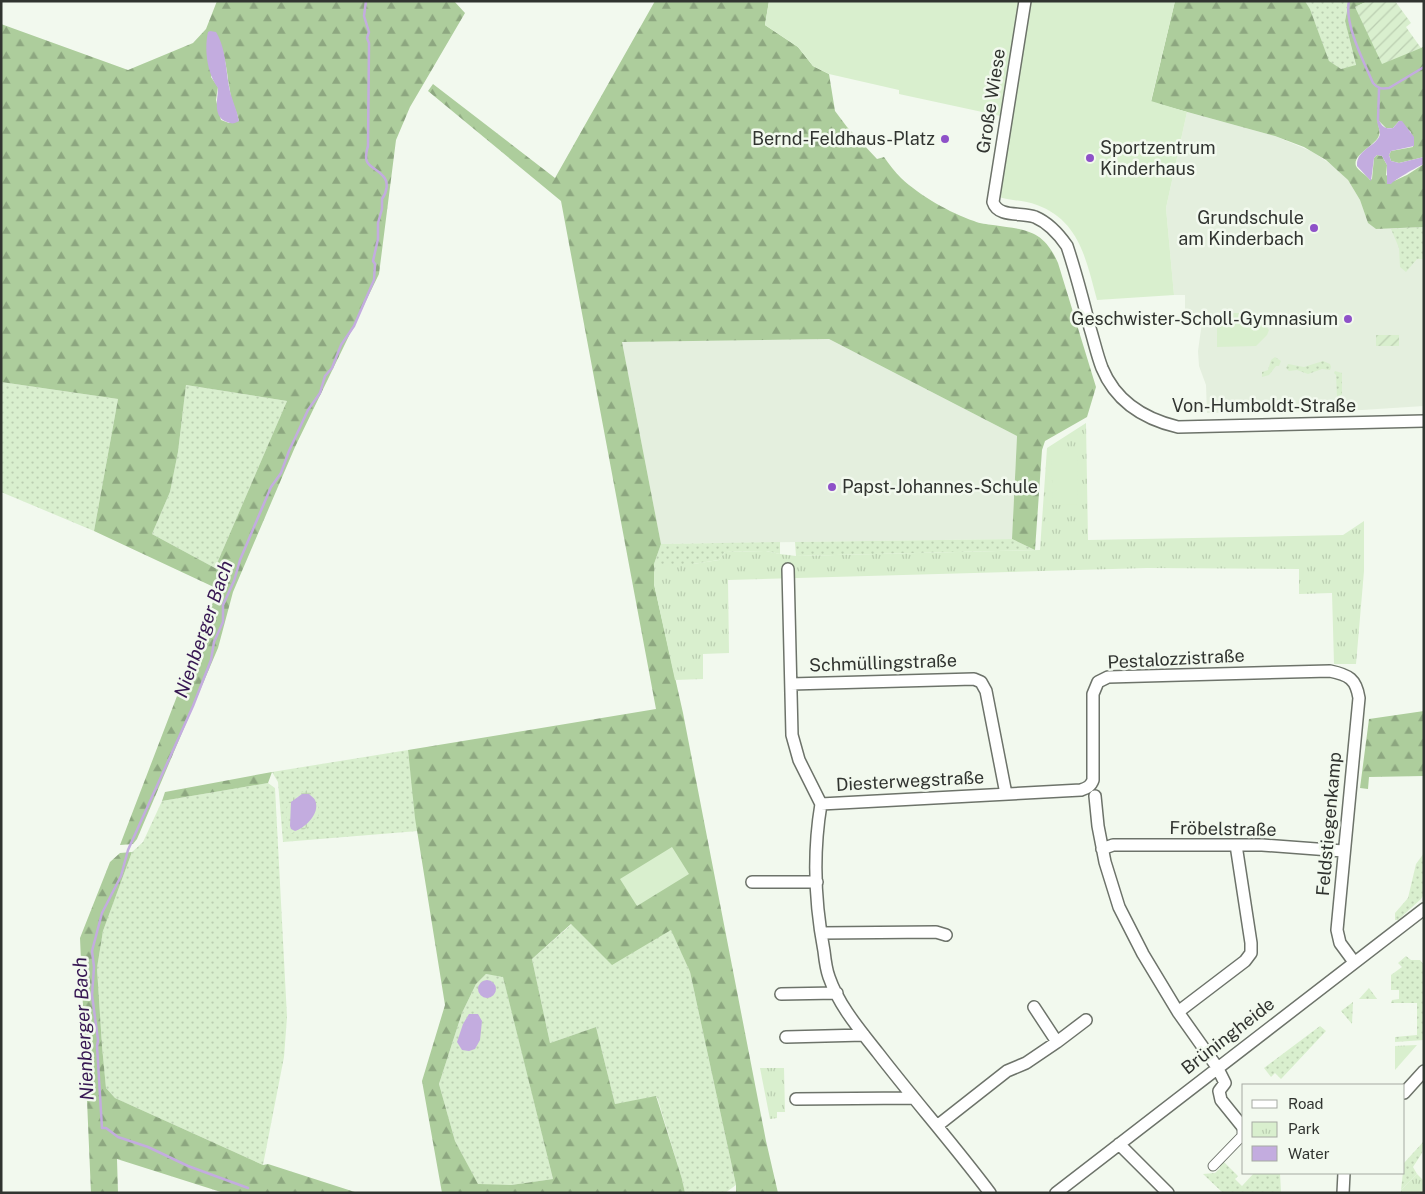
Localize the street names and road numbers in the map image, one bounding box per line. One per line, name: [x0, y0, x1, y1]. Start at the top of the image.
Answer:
street label: Große Wiese: [972, 47, 1009, 155]
street label: Von-Humboldt-Straße: [1172, 395, 1356, 416]
street label: Pestalozzistraße: [1107, 644, 1245, 673]
street label: Schmüllingstraße: [809, 649, 957, 676]
street label: Feldstiegenkamp: [1312, 751, 1345, 897]
street label: Diesterwegstraße: [835, 766, 985, 795]
street label: Fröbelstraße: [1169, 817, 1277, 840]
street label: Brüningheide: [1177, 993, 1278, 1078]

